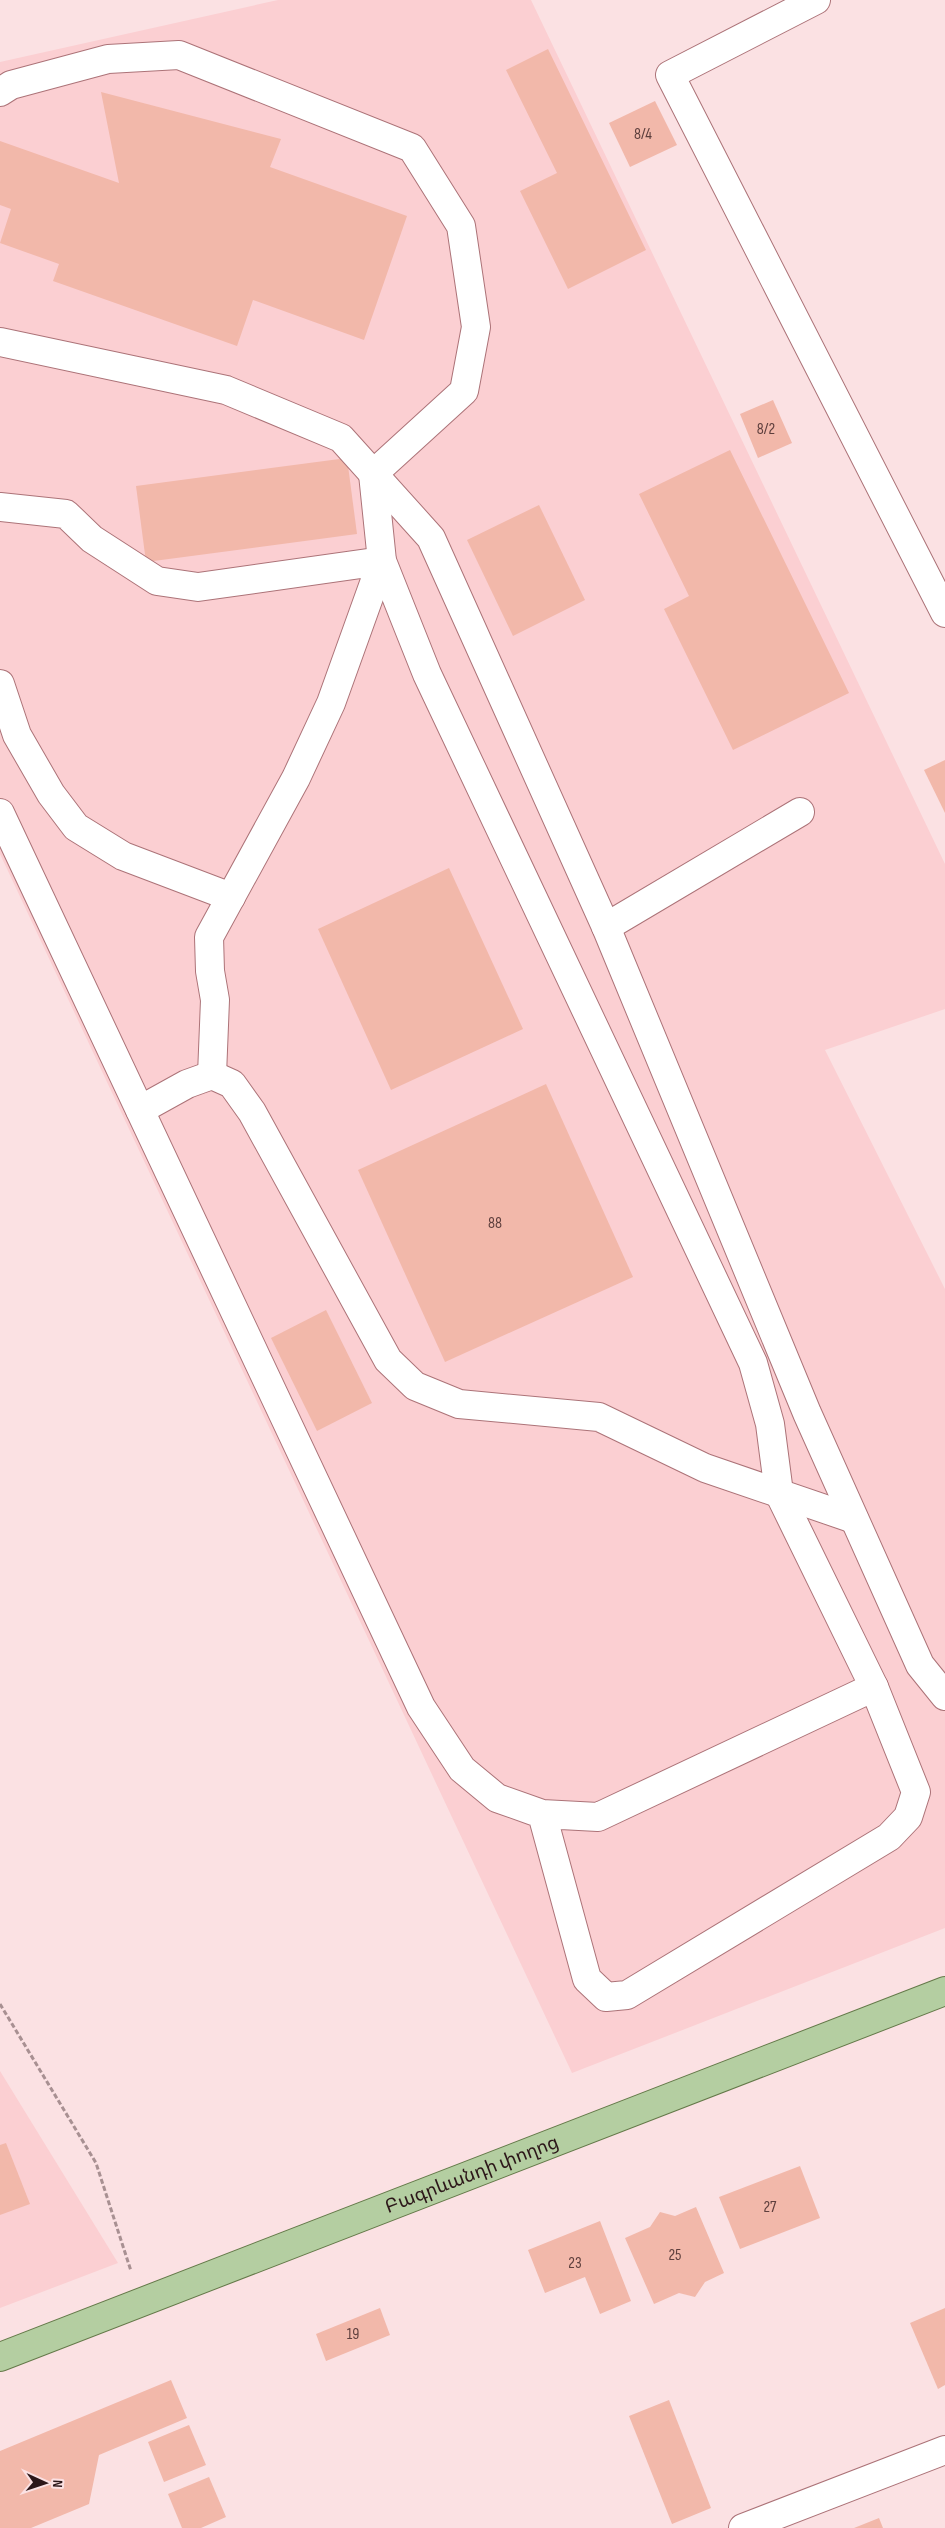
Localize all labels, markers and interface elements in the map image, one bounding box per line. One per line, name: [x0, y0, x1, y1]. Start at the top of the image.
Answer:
house number: 8/4: [634, 125, 652, 144]
house number: 8/2: [757, 420, 775, 439]
house number: 88: [488, 1214, 502, 1233]
street label: Բագրևանդի փողոց: [382, 2130, 562, 2218]
house number: 27: [763, 2198, 777, 2217]
house number: 25: [668, 2246, 682, 2265]
house number: 23: [568, 2254, 582, 2273]
house number: 19: [347, 2325, 359, 2344]
north arrow: [20, 2458, 70, 2508]
text: N: [49, 2479, 66, 2488]

